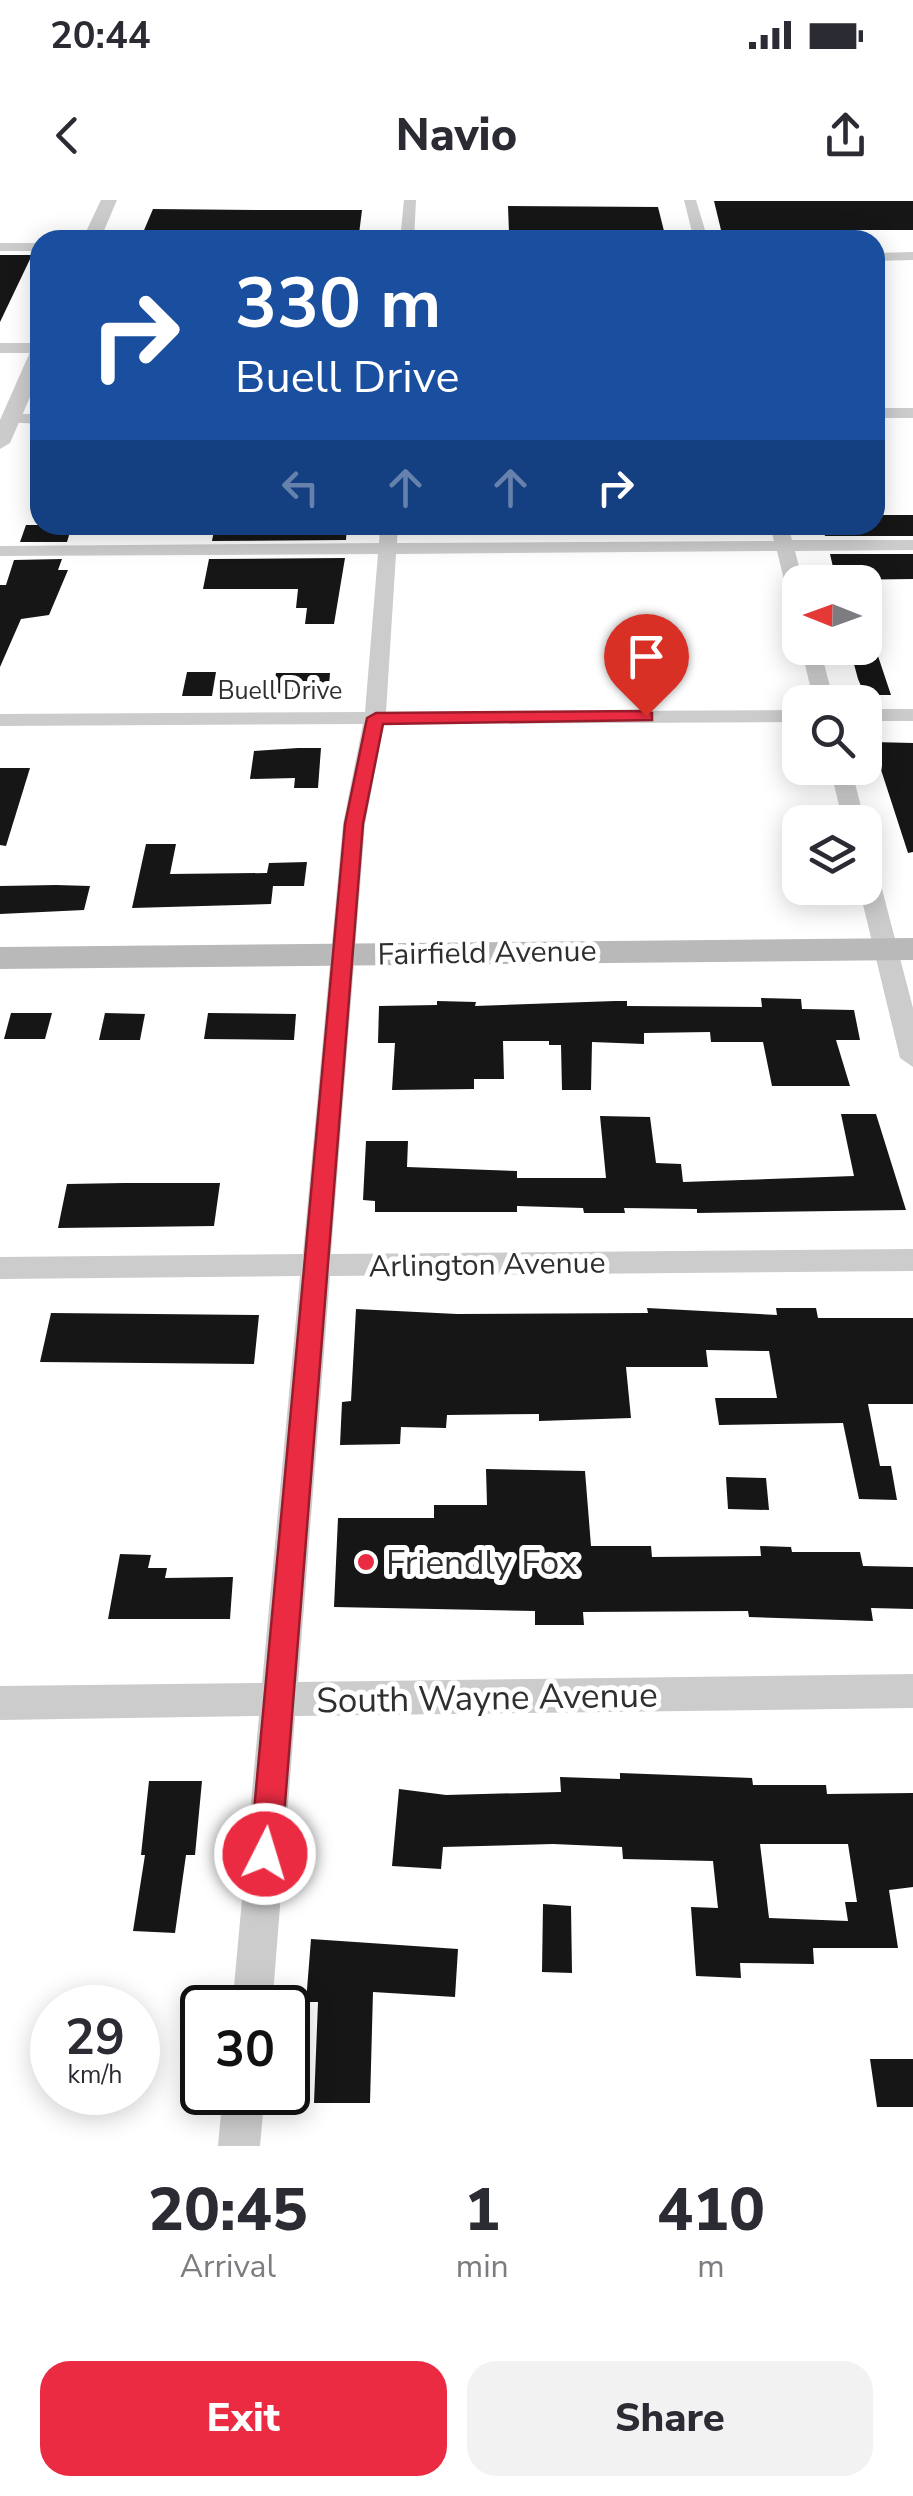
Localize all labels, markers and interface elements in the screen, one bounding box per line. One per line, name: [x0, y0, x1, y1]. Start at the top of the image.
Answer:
text: 20:44: [50, 10, 151, 61]
text: Navio: [396, 105, 517, 166]
icon: back: [40, 108, 95, 163]
icon: share: [818, 108, 873, 163]
text: 330 m: [235, 256, 441, 352]
icon: right: [70, 270, 200, 400]
text: Buell Drive: [235, 347, 460, 408]
icon: left: [273, 460, 328, 515]
icon: ahead: [378, 460, 433, 515]
icon: ahead: [483, 460, 538, 515]
icon: right: [588, 460, 643, 515]
north arrow: [782, 565, 882, 665]
map controls: [782, 565, 882, 905]
pin: [604, 614, 689, 717]
icon: arrive: [619, 629, 674, 684]
street label: Buell Drive: [218, 674, 342, 708]
button: search: [782, 685, 882, 785]
button: layers: [782, 805, 882, 905]
street label: Fairfield Avenue: [377, 931, 597, 975]
street label: Arlington Avenue: [368, 1242, 606, 1288]
place label: Friendly Fox: [386, 1539, 577, 1586]
marker: Friendly Fox: [355, 1551, 377, 1573]
street label: South Wayne Avenue: [316, 1672, 658, 1724]
position arrow: [213, 1802, 317, 1906]
speed limit sign: 30: [180, 1985, 310, 2115]
text: 29: [65, 2003, 125, 2072]
text: km/h: [67, 2058, 123, 2092]
text: 20:45: [148, 2169, 308, 2251]
text: 1: [464, 2169, 500, 2251]
text: 410: [657, 2169, 765, 2251]
text: Arrival: [180, 2245, 276, 2288]
text: min: [456, 2245, 509, 2288]
text: m: [697, 2245, 725, 2288]
button: Exit: [40, 2361, 447, 2476]
button: Share: [467, 2361, 873, 2476]

